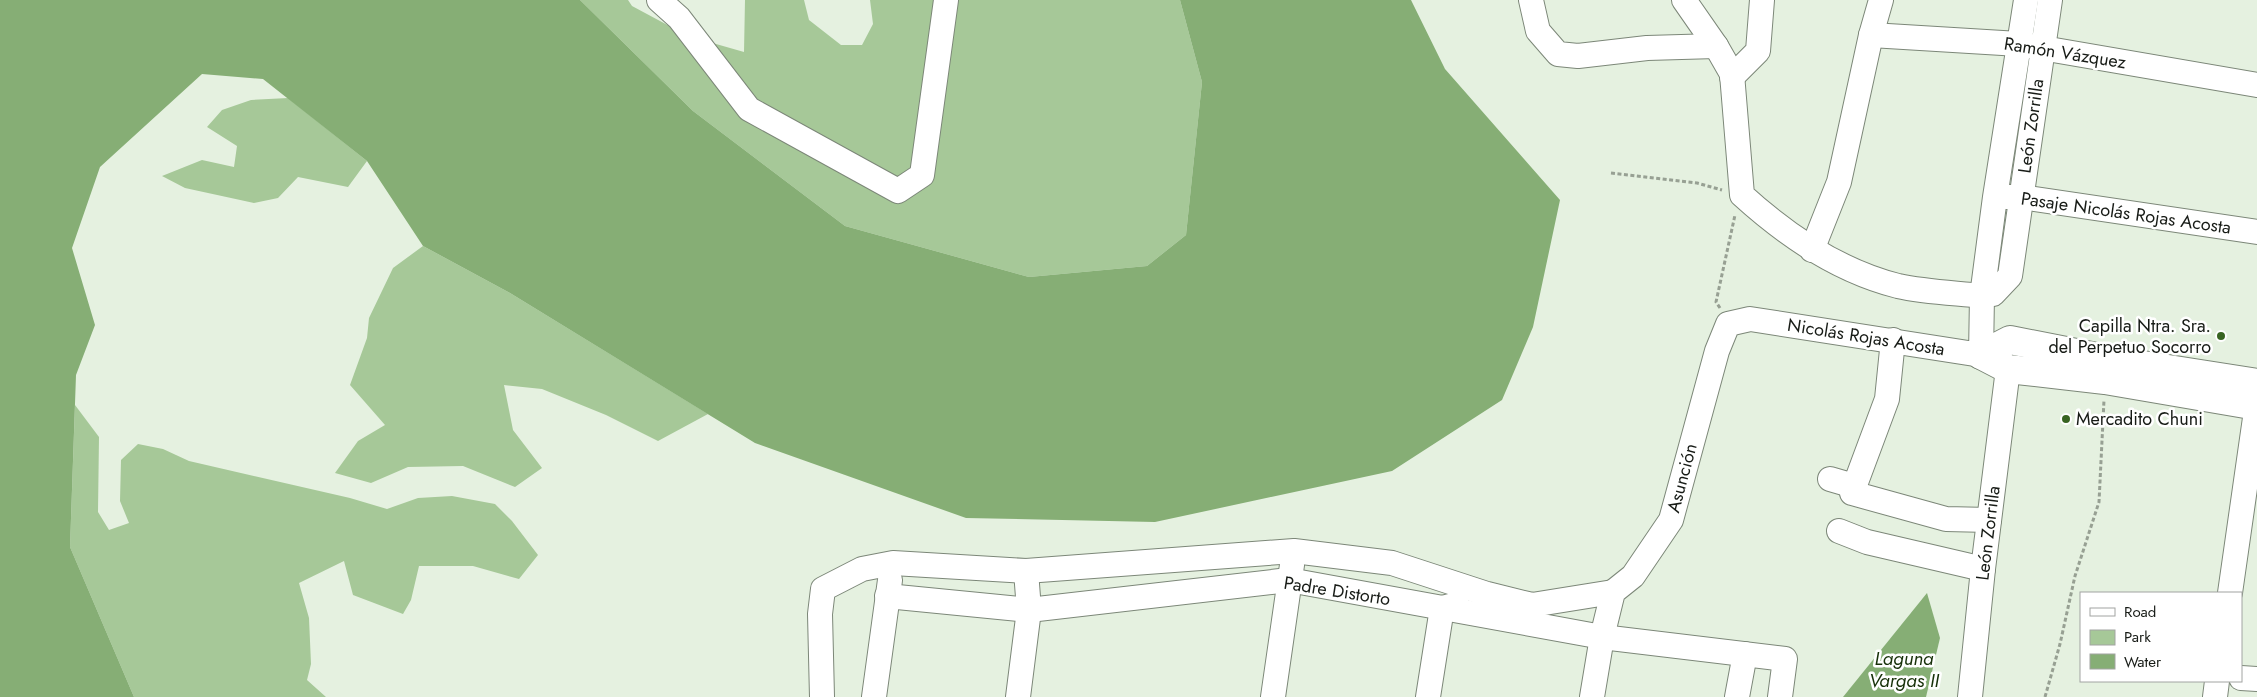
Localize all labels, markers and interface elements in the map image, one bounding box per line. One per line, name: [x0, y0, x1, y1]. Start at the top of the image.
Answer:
street label: Ramón Vázquez: [2002, 31, 2129, 76]
street label: León Zorrilla: [2012, 77, 2050, 175]
street label: Pasaje Nicolás Rojas Acosta: [2019, 185, 2233, 241]
street label: Nicolás Rojas Acosta: [1786, 312, 1946, 362]
place label: Capilla Ntra. Sra. del Perpetuo Socorro: [2049, 313, 2211, 360]
marker: Capilla Ntra. Sra. del Perpetuo Socorro: [2215, 330, 2227, 342]
place label: Mercadito Chuni: [2076, 406, 2203, 432]
marker: Mercadito Chuni: [2060, 413, 2072, 425]
street label: Asunción: [1660, 441, 1704, 515]
street label: León Zorrilla: [1969, 484, 2007, 582]
street label: Padre Distorto: [1282, 570, 1392, 612]
legend: [2080, 592, 2242, 682]
text: Road: [2124, 601, 2156, 623]
text: Park: [2124, 626, 2151, 648]
water label: Laguna Vargas II: [1869, 645, 1939, 694]
text: Water: [2124, 651, 2162, 673]

